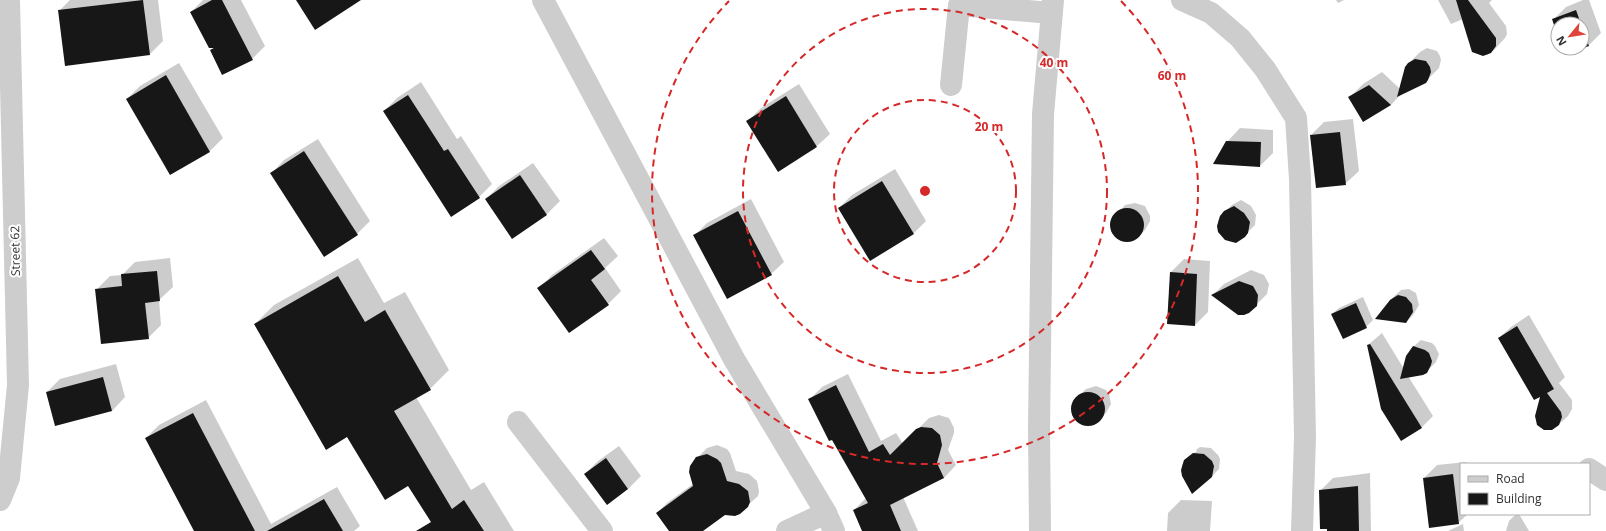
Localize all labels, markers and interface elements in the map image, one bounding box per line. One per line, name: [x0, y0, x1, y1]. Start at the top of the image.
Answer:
north arrow: [1550, 16, 1590, 56]
text: N: [1552, 34, 1570, 49]
text: 40 m: [1040, 54, 1068, 71]
text: 60 m: [1158, 67, 1186, 84]
text: 20 m: [975, 118, 1003, 135]
centre of rings: [918, 184, 932, 198]
street label: Street 62: [6, 226, 24, 276]
legend: [1460, 463, 1590, 515]
text: Road: [1496, 470, 1525, 487]
text: Building: [1496, 490, 1542, 507]

